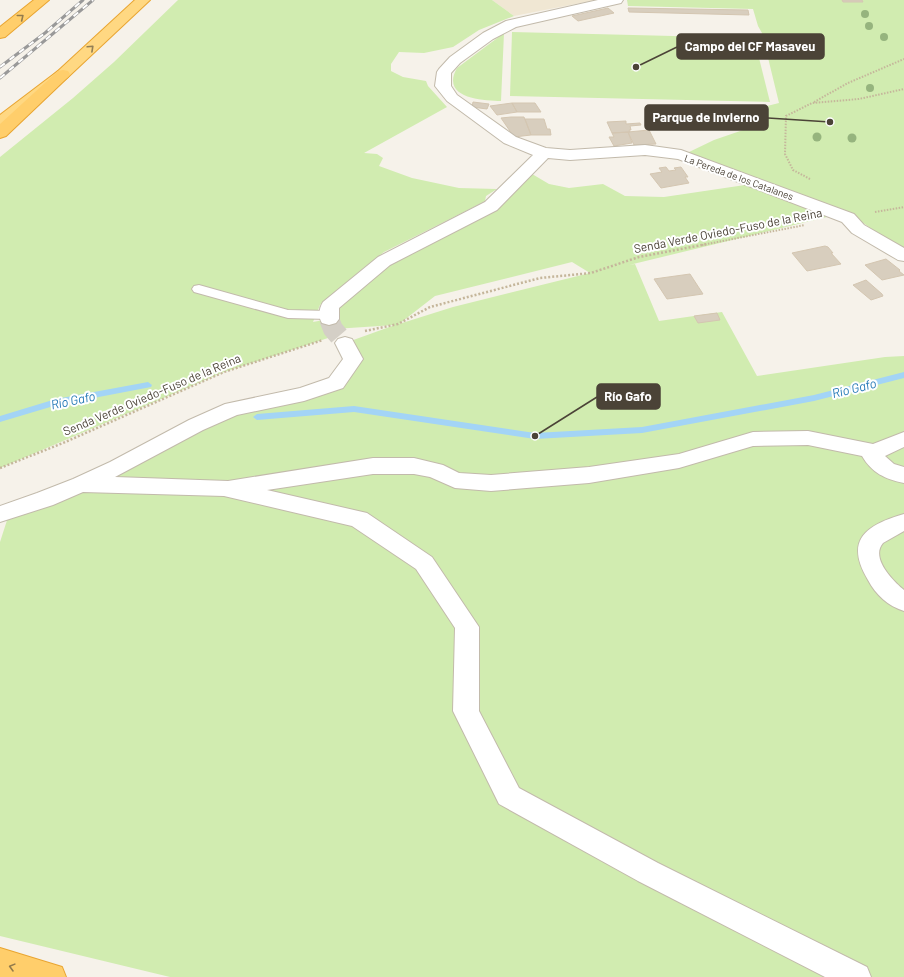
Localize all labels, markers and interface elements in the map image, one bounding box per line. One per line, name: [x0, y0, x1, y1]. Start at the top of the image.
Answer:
one-way arrow: [17, 15, 24, 22]
callout: Campo del CF Masaveu: [677, 34, 824, 59]
text: Campo del CF Masaveu: [685, 38, 815, 54]
one-way arrow: [86, 45, 94, 53]
callout: Parque de Invierno: [645, 105, 768, 130]
text: Parque de Invierno: [652, 109, 760, 125]
street label: La Pereda de los Catalanes: [683, 152, 795, 202]
street label: Senda Verde Oviedo-Fuso de la Reina: [632, 205, 823, 255]
street label: Senda Verde Oviedo-Fuso de la Reina: [61, 350, 243, 438]
water label: Río Gafo: [830, 375, 878, 401]
callout: Río Gafo: [597, 384, 660, 409]
water label: Río Gafo: [49, 387, 97, 413]
text: Río Gafo: [604, 388, 652, 404]
one-way arrow: [9, 963, 15, 971]

